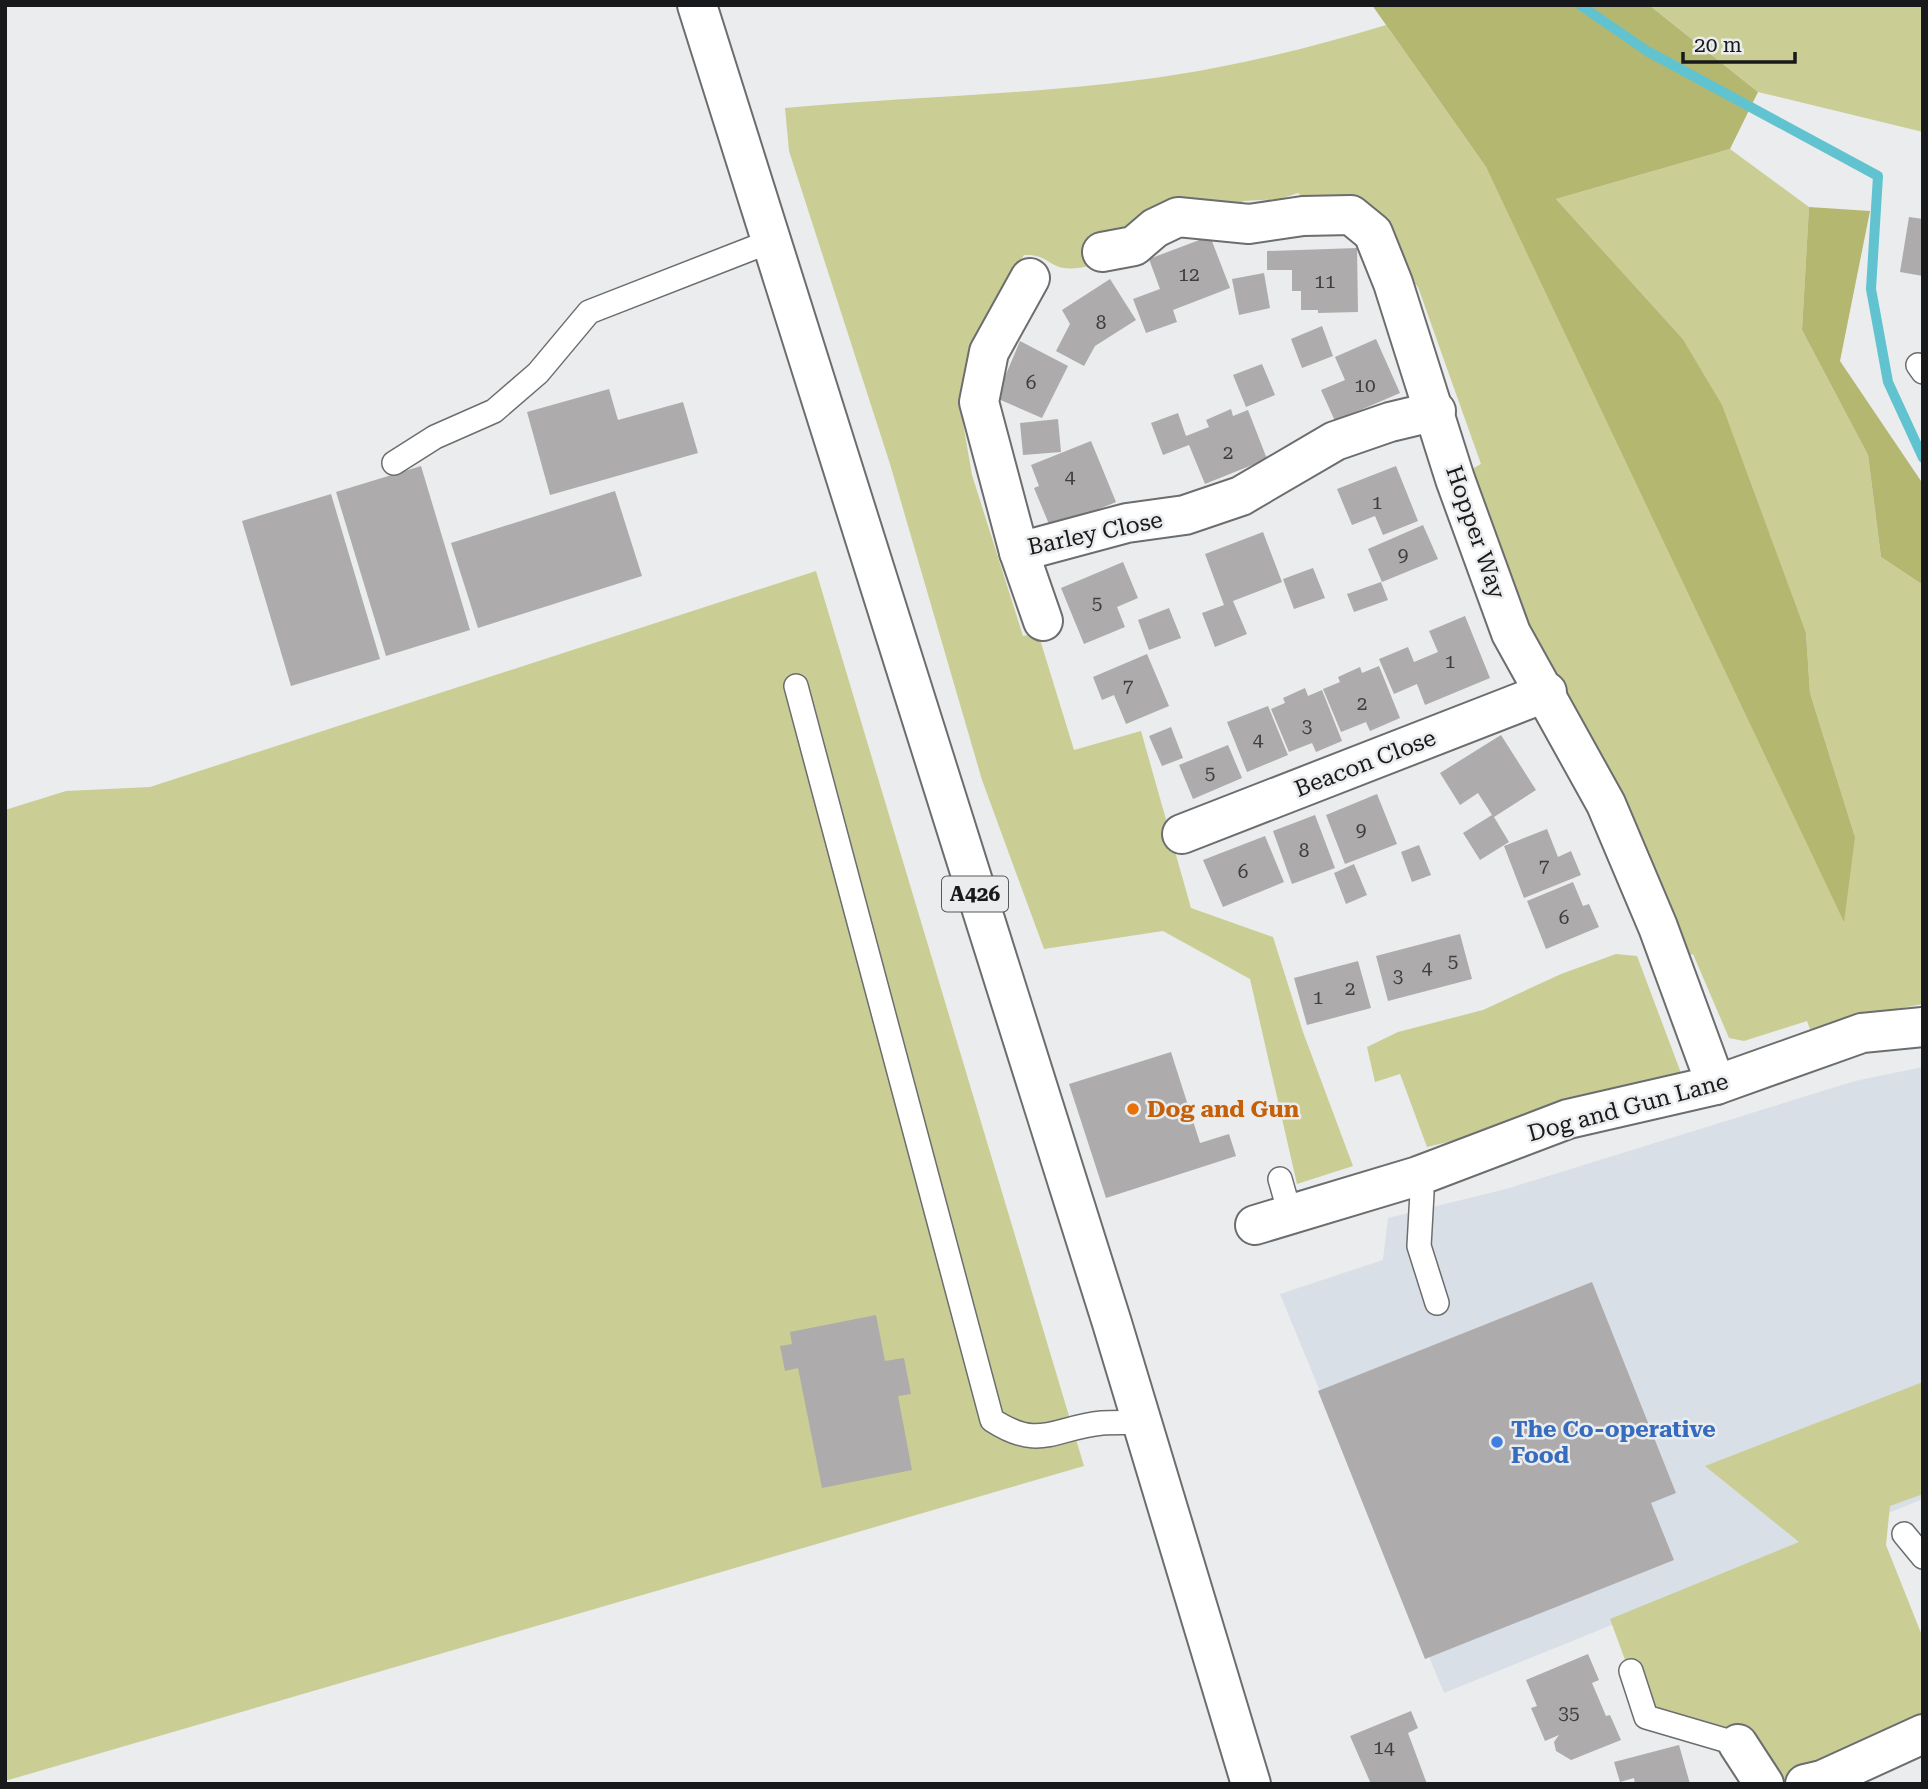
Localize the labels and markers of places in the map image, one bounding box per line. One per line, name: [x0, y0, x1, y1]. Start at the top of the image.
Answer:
place label: Dog and Gun: [1147, 1096, 1300, 1123]
marker: Dog and Gun: [1125, 1101, 1141, 1117]
place label: The Co-operative Food: [1511, 1416, 1716, 1469]
marker: The Co-operative Food: [1489, 1434, 1505, 1450]

